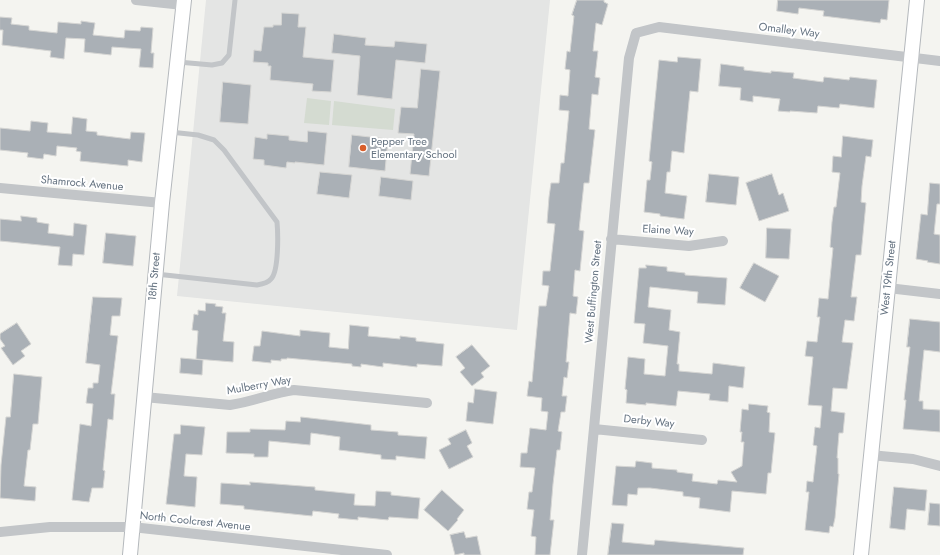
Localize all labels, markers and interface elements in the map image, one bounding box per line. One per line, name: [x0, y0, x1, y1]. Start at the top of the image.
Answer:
street label: Omalley Way: [758, 21, 820, 41]
place label: Pepper Tree Elementary School: [371, 135, 457, 161]
marker: Pepper Tree Elementary School: [358, 143, 368, 153]
street label: Shamrock Avenue: [40, 174, 124, 194]
street label: Elaine Way: [642, 223, 694, 239]
street label: West Buffington Street: [583, 240, 605, 344]
street label: West 19th Street: [879, 240, 899, 316]
street label: 18th Street: [146, 252, 164, 302]
street label: Mulberry Way: [226, 374, 292, 398]
street label: Derby Way: [623, 413, 675, 431]
street label: North Coolcrest Avenue: [139, 510, 251, 534]

